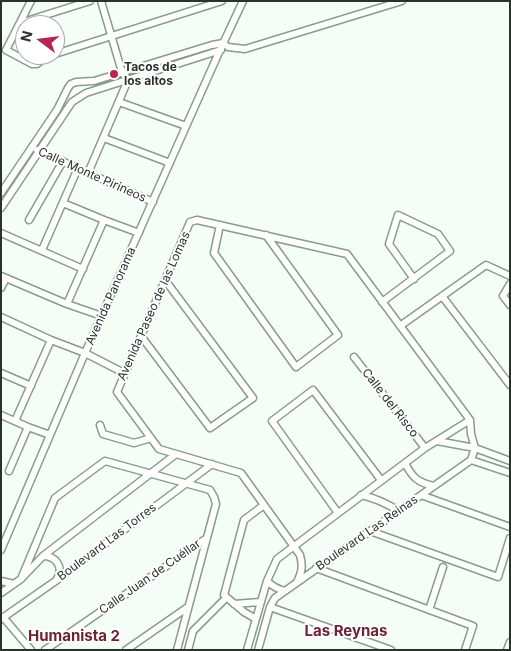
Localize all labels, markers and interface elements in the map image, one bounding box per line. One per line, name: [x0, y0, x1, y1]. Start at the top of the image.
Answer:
north arrow: [15, 15, 65, 65]
text: N: [16, 29, 36, 44]
place label: Tacos de los altos: [124, 60, 177, 88]
marker: Tacos de los altos: [108, 68, 120, 80]
street label: Calle Monte Pirineos: [36, 145, 148, 205]
street label: Avenida Paseo de las Lomas: [115, 229, 193, 383]
street label: Avenida Panorama: [83, 245, 139, 347]
street label: Calle del Risco: [359, 366, 421, 440]
street label: Boulevard Las Reinas: [313, 492, 421, 574]
street label: Boulevard Las Torres: [55, 500, 159, 584]
street label: Calle Juan de Cuéllar: [97, 537, 203, 617]
district label: Las Reynas: [305, 622, 387, 640]
district label: Humanista 2: [28, 627, 120, 645]

